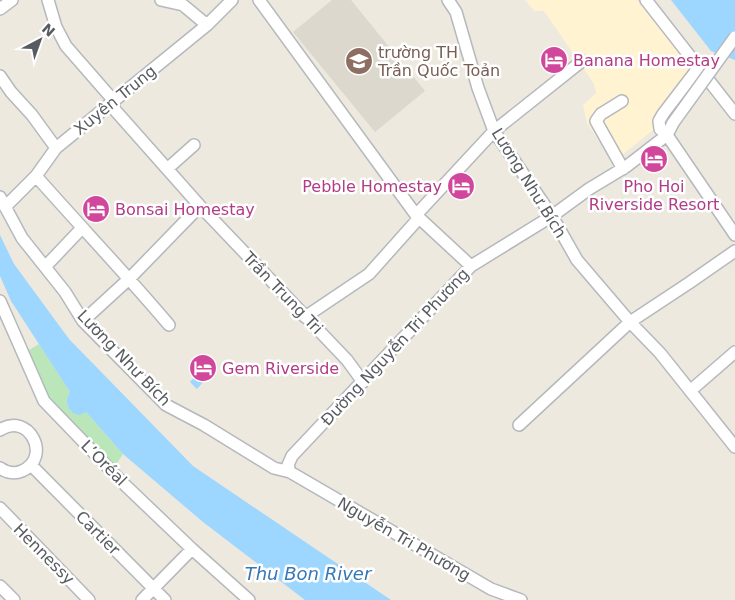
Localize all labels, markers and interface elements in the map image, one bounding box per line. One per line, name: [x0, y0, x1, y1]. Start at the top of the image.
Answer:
north arrow: [15, 15, 65, 65]
text: N: [39, 20, 58, 40]
place label: trường TH Trần Quốc Toản: [377, 43, 500, 80]
hotel icon: Banana Homestay: [539, 45, 569, 75]
school or university icon: trường TH Trần Quốc Toản: [344, 46, 374, 76]
place label: Banana Homestay: [573, 51, 720, 70]
street label: Xuyên Trung: [70, 61, 160, 139]
street label: Lương Như Bích: [488, 125, 570, 241]
hotel icon: Pho Hoi Riverside Resort: [639, 144, 669, 174]
hotel icon: Pebble Homestay: [446, 171, 476, 201]
place label: Pebble Homestay: [302, 177, 442, 196]
place label: Pho Hoi Riverside Resort: [589, 177, 719, 214]
hotel icon: Bonsai Homestay: [81, 194, 111, 224]
place label: Bonsai Homestay: [115, 200, 255, 219]
street label: Trần Trung Tri: [238, 247, 327, 338]
street label: Đường Nguyễn Tri Phương: [317, 264, 473, 430]
street label: Lương Như Bích: [73, 306, 175, 410]
hotel icon: Gem Riverside: [188, 353, 218, 383]
place label: Gem Riverside: [222, 359, 339, 378]
street label: L’Oréal: [77, 436, 131, 490]
street label: Nguyễn Tri Phương: [334, 493, 474, 585]
street label: Cartier: [72, 507, 124, 559]
street label: Hennessy: [10, 520, 78, 588]
water label: Thu Bon River: [245, 563, 373, 584]

